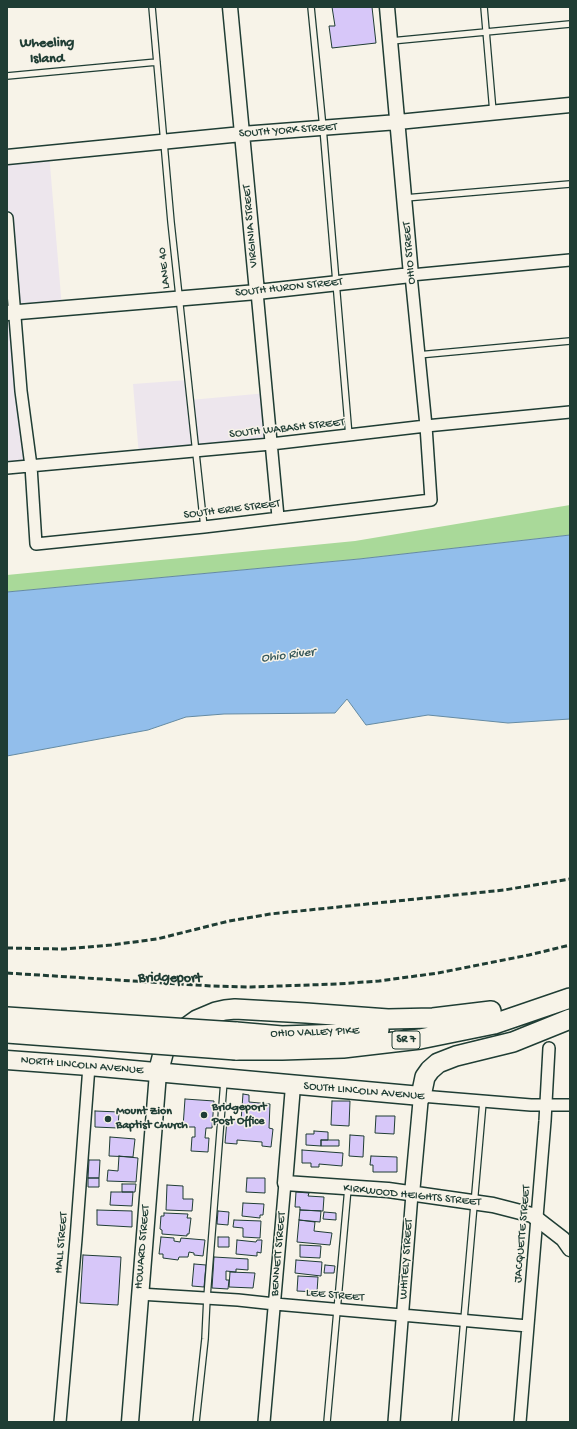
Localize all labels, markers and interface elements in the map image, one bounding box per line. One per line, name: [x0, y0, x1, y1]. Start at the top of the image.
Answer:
district label: Wheeling Island: [20, 36, 74, 68]
street label: SOUTH YORK STREET: [238, 120, 338, 142]
street label: VIRGINIA STREET: [240, 184, 262, 268]
street label: OHIO STREET: [400, 221, 420, 285]
street label: LANE 40: [156, 246, 174, 290]
street label: SOUTH HURON STREET: [235, 275, 343, 301]
street label: SOUTH WABASH STREET: [229, 416, 345, 442]
street label: SOUTH ERIE STREET: [183, 497, 281, 523]
water label: Ohio River: [260, 645, 316, 667]
district label: Bridgeport: [138, 971, 202, 987]
street label: OHIO VALLEY PIKE: [270, 1024, 360, 1042]
road number: SR 7: [392, 1031, 420, 1049]
street label: NORTH LINCOLN AVENUE: [20, 1053, 144, 1079]
street label: SOUTH LINCOLN AVENUE: [303, 1080, 425, 1104]
place label: Bridgeport Post Office: [212, 1101, 266, 1129]
place label: Mount Zion Baptist Church: [116, 1105, 188, 1133]
marker: Bridgeport Post Office: [199, 1110, 209, 1120]
marker: Mount Zion Baptist Church: [103, 1114, 113, 1124]
street label: KIRKWOOD HEIGHTS STREET: [342, 1182, 482, 1210]
street label: JACQUETTE STREET: [512, 1185, 534, 1283]
street label: HOWARD STREET: [132, 1204, 154, 1290]
street label: BENNETT STREET: [268, 1211, 290, 1297]
street label: HALL STREET: [52, 1212, 72, 1274]
street label: WHITELY STREET: [397, 1218, 417, 1300]
street label: LEE STREET: [305, 1286, 365, 1306]

